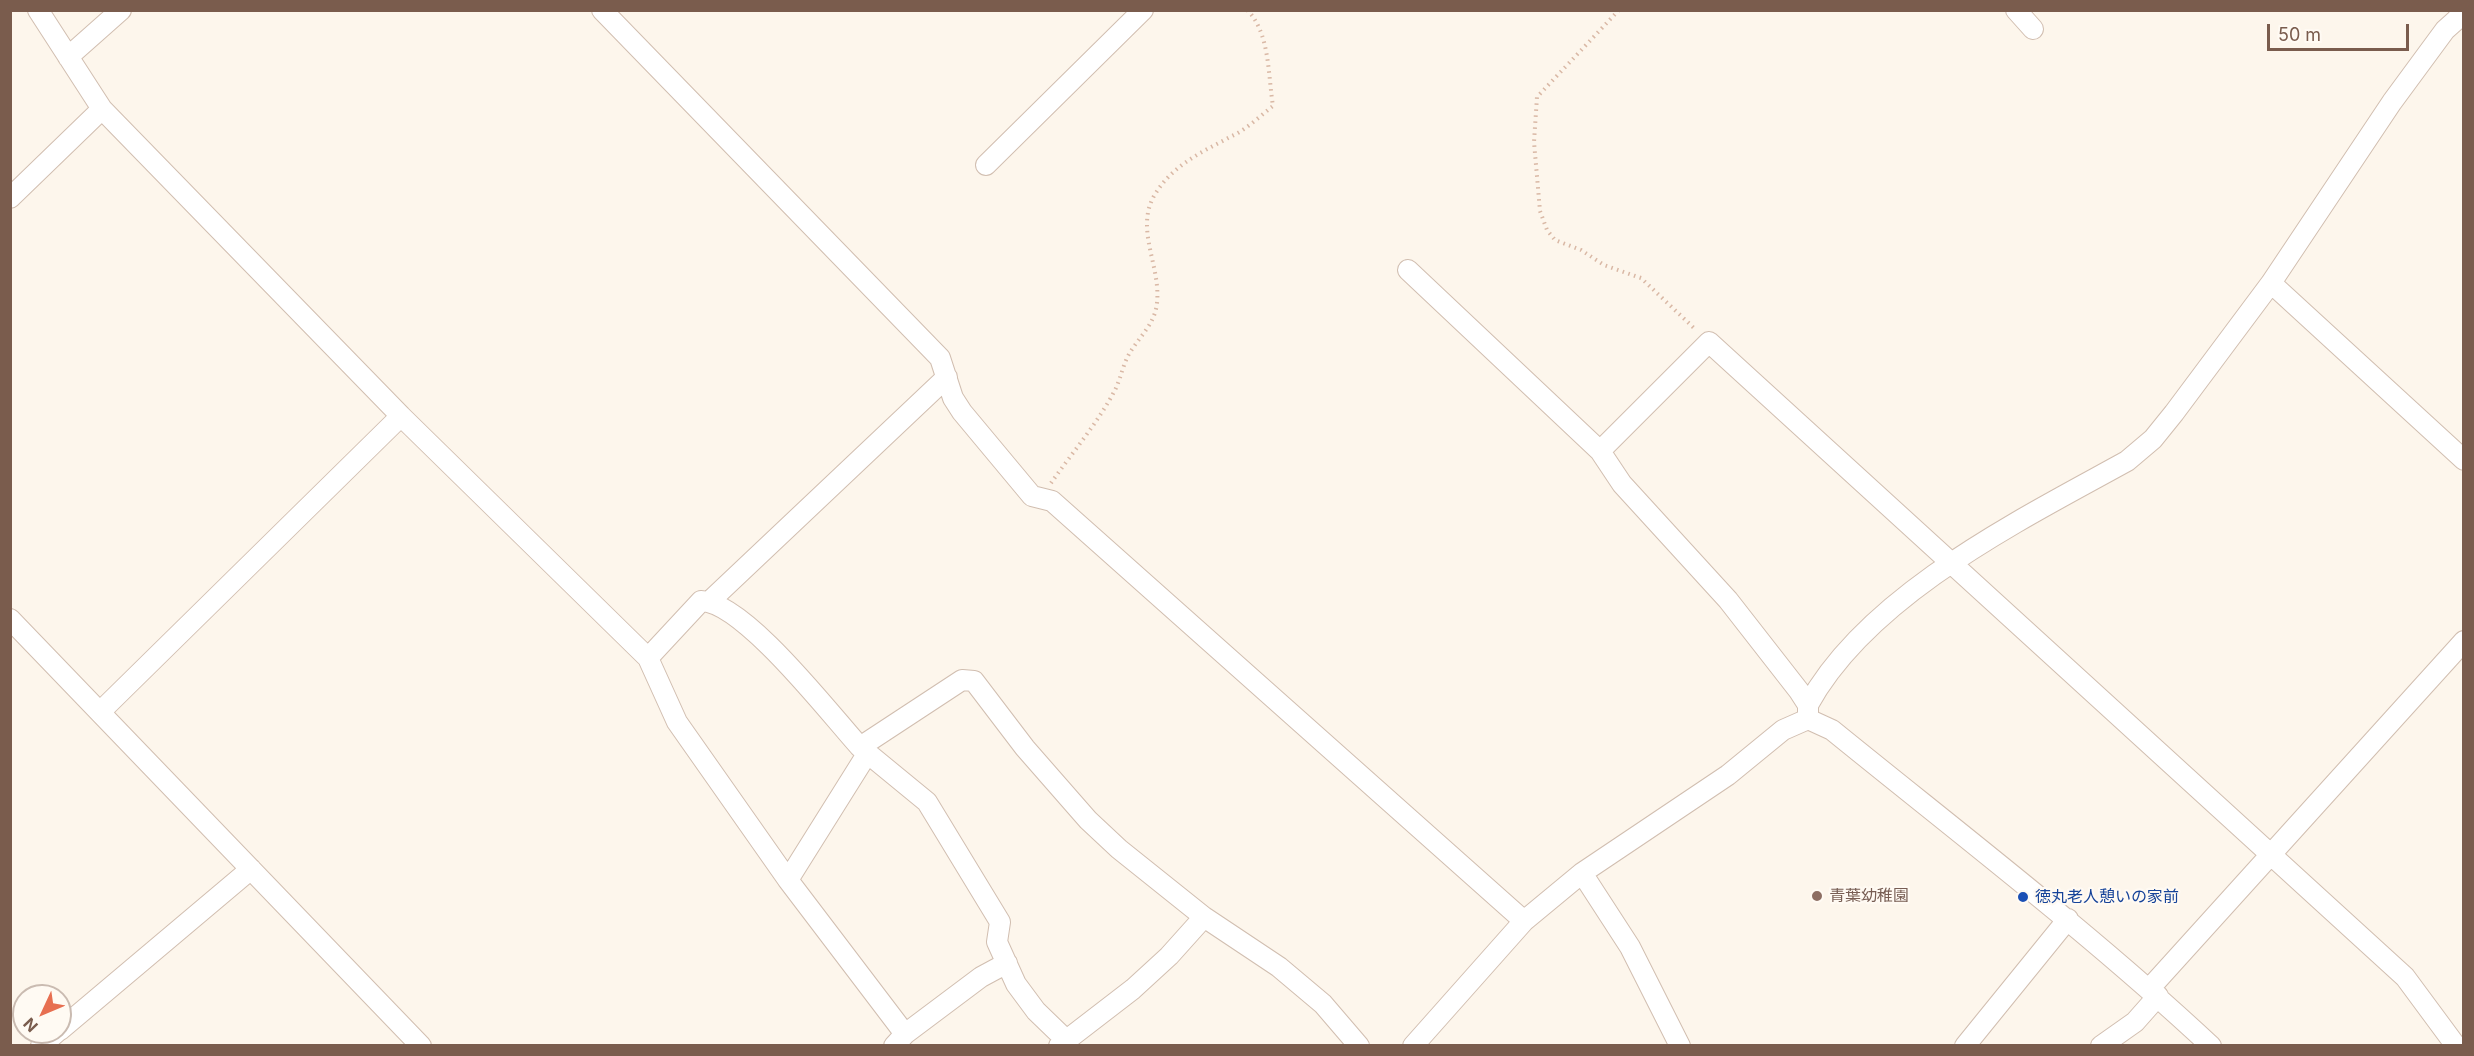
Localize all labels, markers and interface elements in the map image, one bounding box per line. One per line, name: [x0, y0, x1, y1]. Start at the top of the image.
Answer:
scale bar: [2270, 12, 2412, 50]
text: 50 m: [2278, 24, 2321, 45]
place label: 青葉幼稚園: [1829, 886, 1909, 906]
place label: 徳丸老人憩いの家前: [2035, 887, 2179, 907]
marker: 青葉幼稚園: [1810, 889, 1824, 903]
marker: 徳丸老人憩いの家前: [2016, 890, 2030, 904]
north arrow: [12, 984, 72, 1044]
text: N: [19, 1014, 42, 1036]

